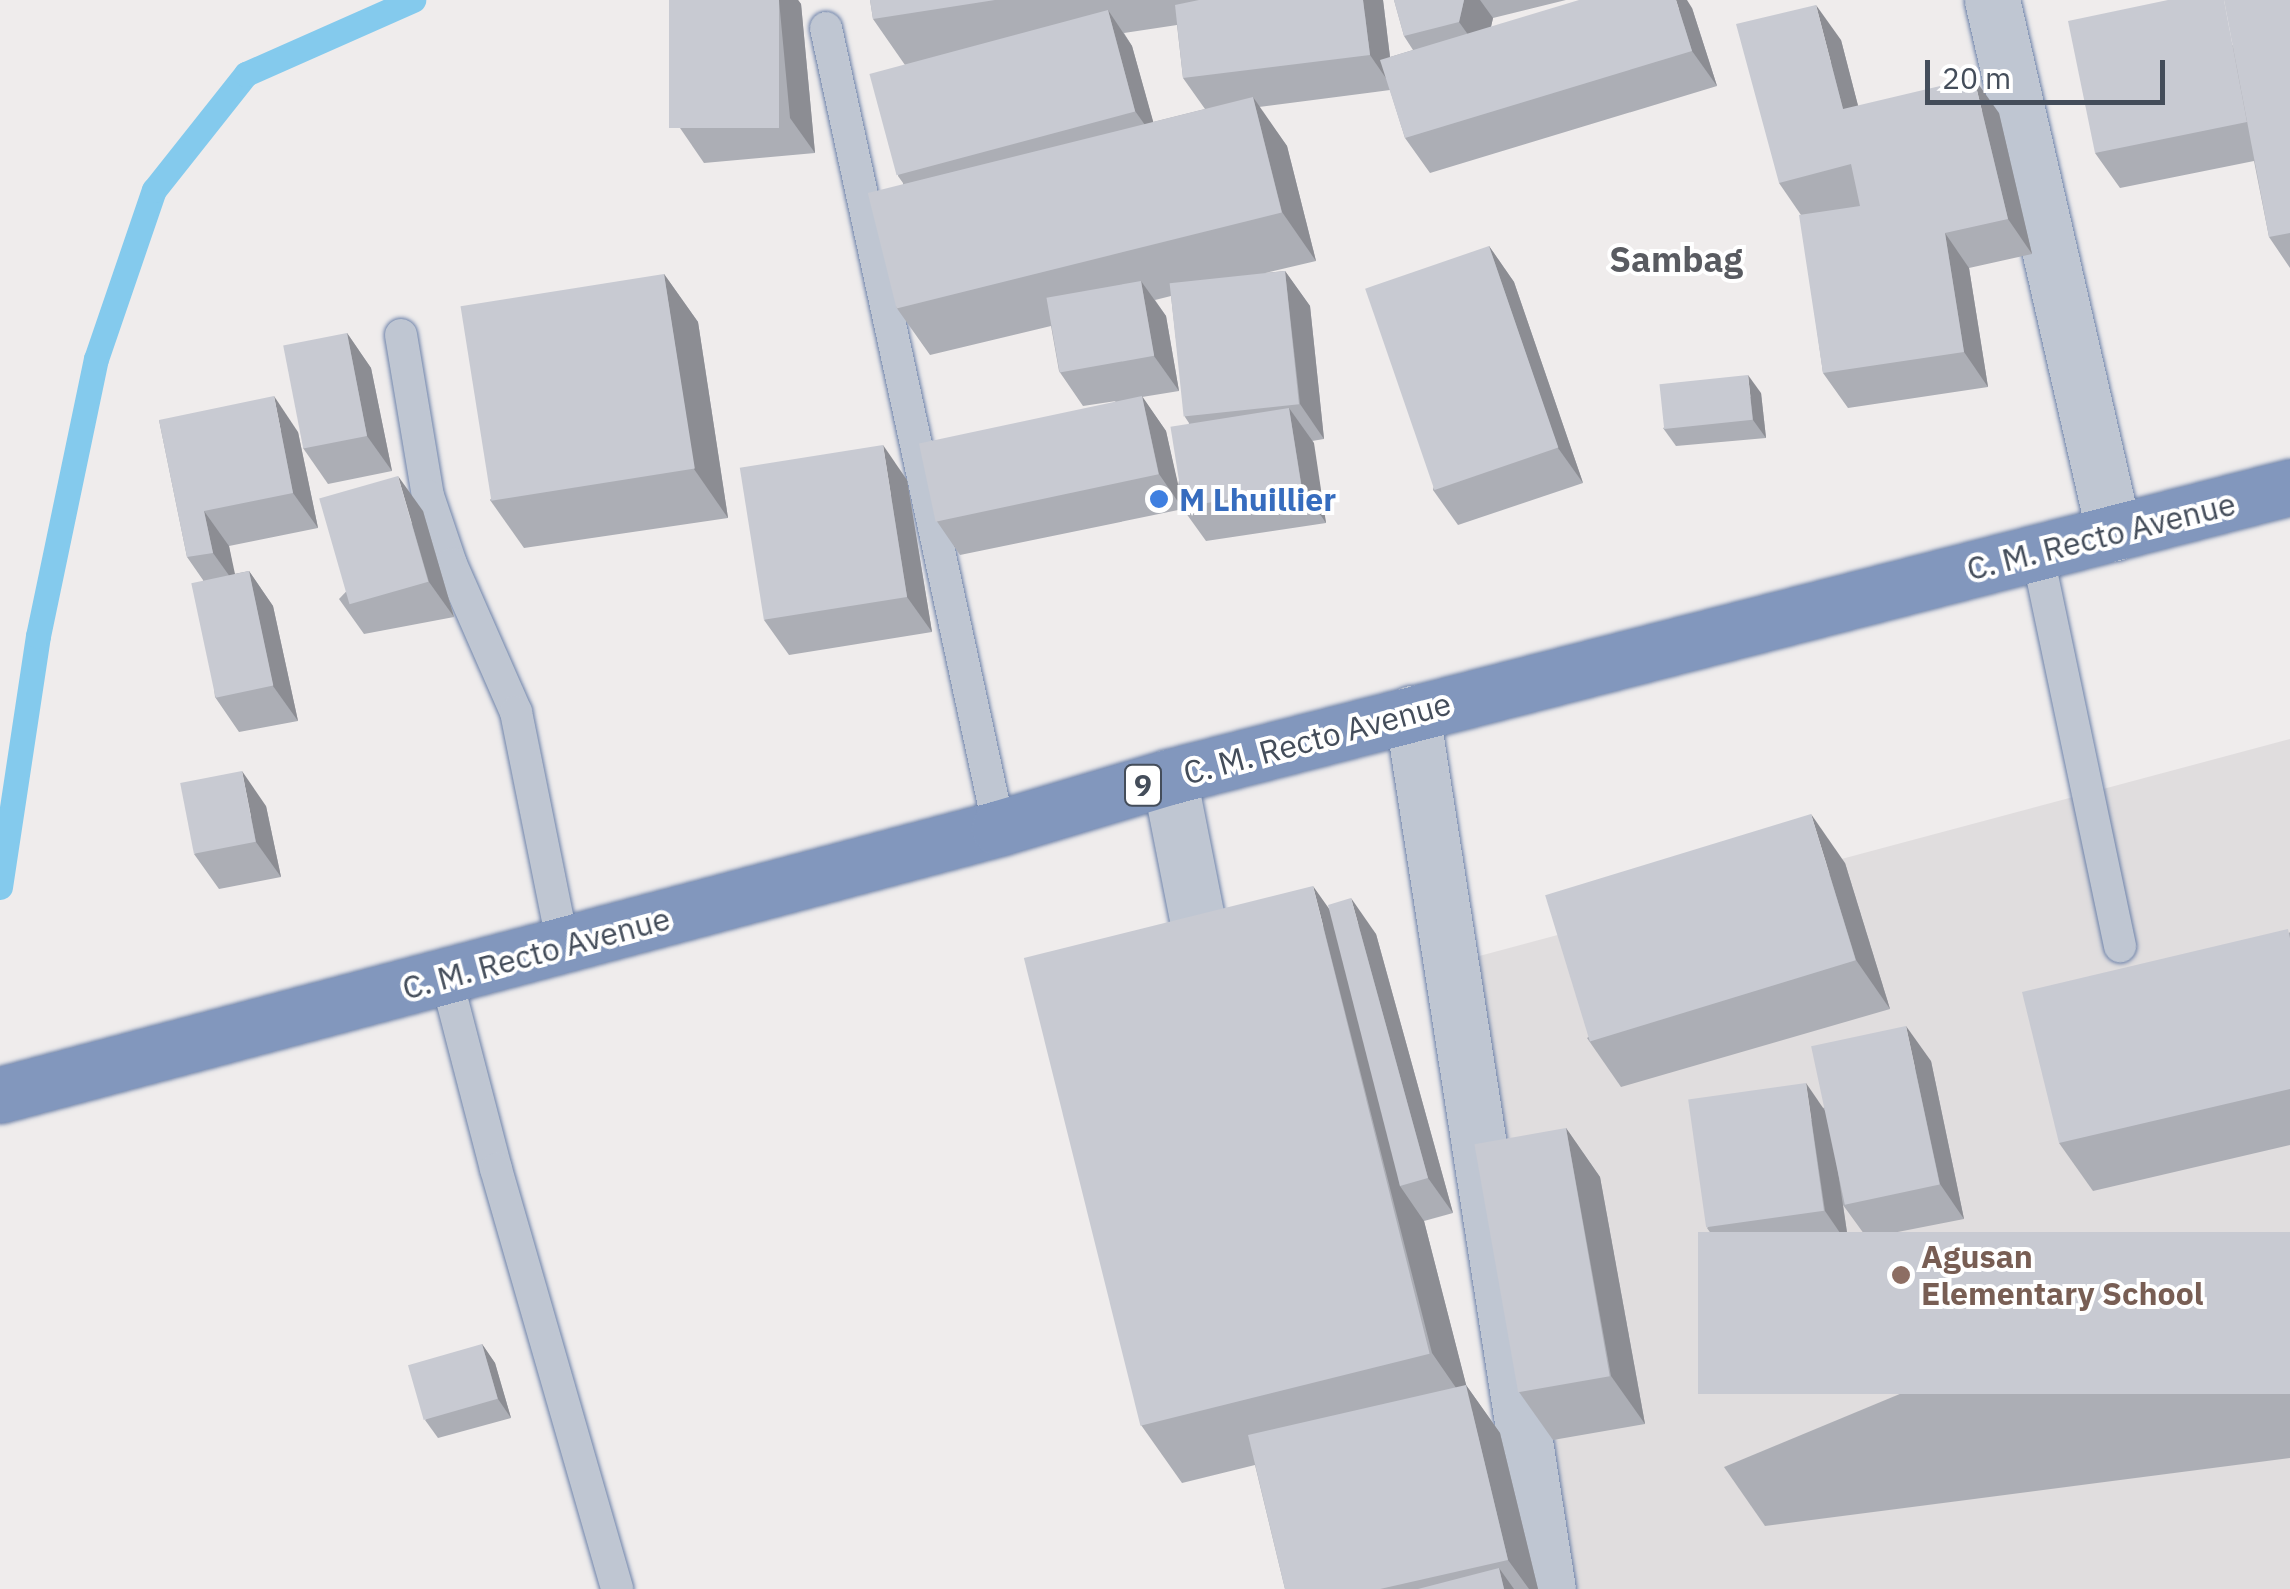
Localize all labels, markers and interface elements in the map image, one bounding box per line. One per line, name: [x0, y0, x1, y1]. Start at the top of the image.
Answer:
scale bar: [1930, 40, 2170, 102]
text: 20 m: [1942, 58, 2011, 97]
district label: Sambag: [1609, 238, 1743, 280]
place label: M Lhuillier: [1179, 480, 1336, 518]
street label: C. M. Recto Avenue: [1963, 484, 2239, 588]
marker: M Lhuillier: [1148, 488, 1170, 510]
street label: C. M. Recto Avenue: [1179, 684, 1455, 792]
road number: 9: [1123, 760, 1163, 810]
street label: C. M. Recto Avenue: [398, 899, 674, 1007]
place label: Agusan Elementary School: [1921, 1238, 2203, 1313]
marker: Agusan Elementary School: [1890, 1264, 1912, 1286]

